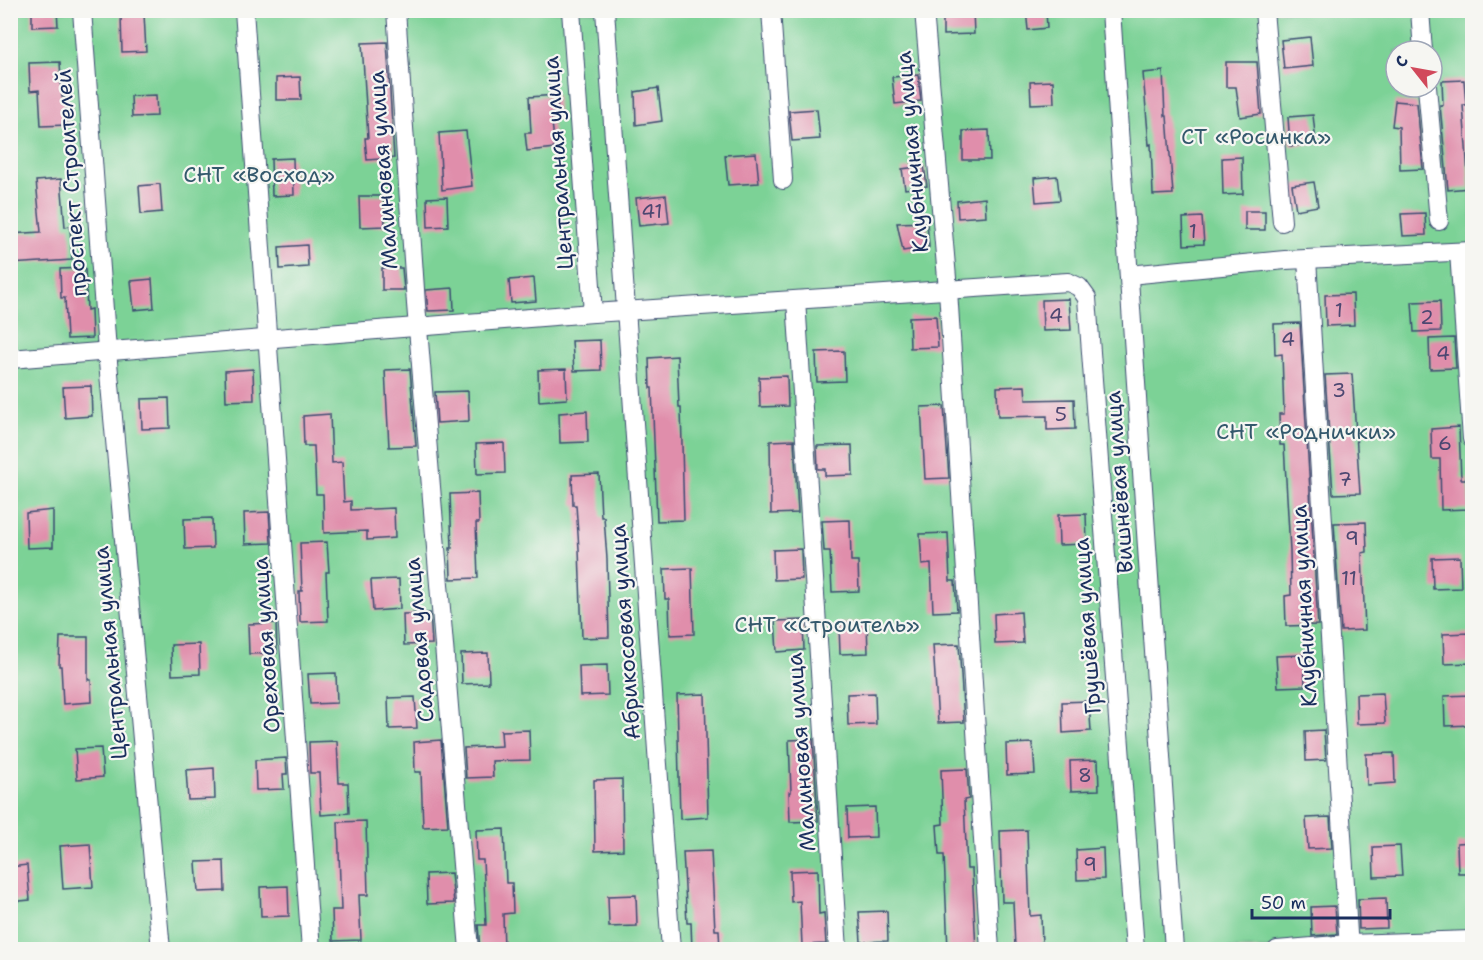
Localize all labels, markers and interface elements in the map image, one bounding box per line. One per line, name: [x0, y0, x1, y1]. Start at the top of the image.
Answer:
north arrow: [1384, 39, 1444, 99]
street label: Клубничная улица: [889, 49, 935, 254]
text: С: [1390, 52, 1413, 71]
street label: Центральная улица: [536, 55, 580, 271]
street label: проспект Строителей: [49, 68, 93, 298]
street label: Малиновая улица: [362, 69, 404, 270]
park label: СТ «Росинка»: [1181, 122, 1331, 151]
park label: СНТ «Восход»: [183, 160, 335, 189]
house number: 41: [641, 198, 663, 224]
house number: 1: [1189, 218, 1197, 244]
house number: 1: [1335, 297, 1343, 323]
house number: 4: [1049, 302, 1063, 328]
house number: 2: [1420, 304, 1434, 330]
house number: 4: [1281, 326, 1295, 352]
house number: 4: [1436, 340, 1450, 366]
house number: 3: [1332, 377, 1346, 403]
street label: Вишнёвая улица: [1098, 389, 1140, 574]
house number: 5: [1055, 401, 1067, 427]
park label: СНТ «Роднички»: [1216, 417, 1396, 446]
house number: 6: [1438, 430, 1452, 456]
house number: 7: [1338, 466, 1352, 492]
street label: Клубничная улица: [1284, 504, 1324, 708]
street label: Абрикосовая улица: [603, 523, 647, 741]
house number: 9: [1345, 525, 1359, 551]
street label: Грушёвая улица: [1066, 536, 1108, 715]
street label: Центральная улица: [86, 545, 134, 761]
street label: Ореховая улица: [245, 556, 287, 734]
street label: Садовая улица: [397, 556, 441, 724]
house number: 11: [1341, 565, 1357, 591]
park label: СНТ «Строитель»: [734, 610, 920, 639]
street label: Малиновая улица: [780, 651, 822, 852]
house number: 8: [1078, 762, 1092, 788]
house number: 9: [1083, 851, 1097, 877]
scale bar: [1252, 882, 1390, 920]
text: 50 m: [1261, 891, 1306, 915]

